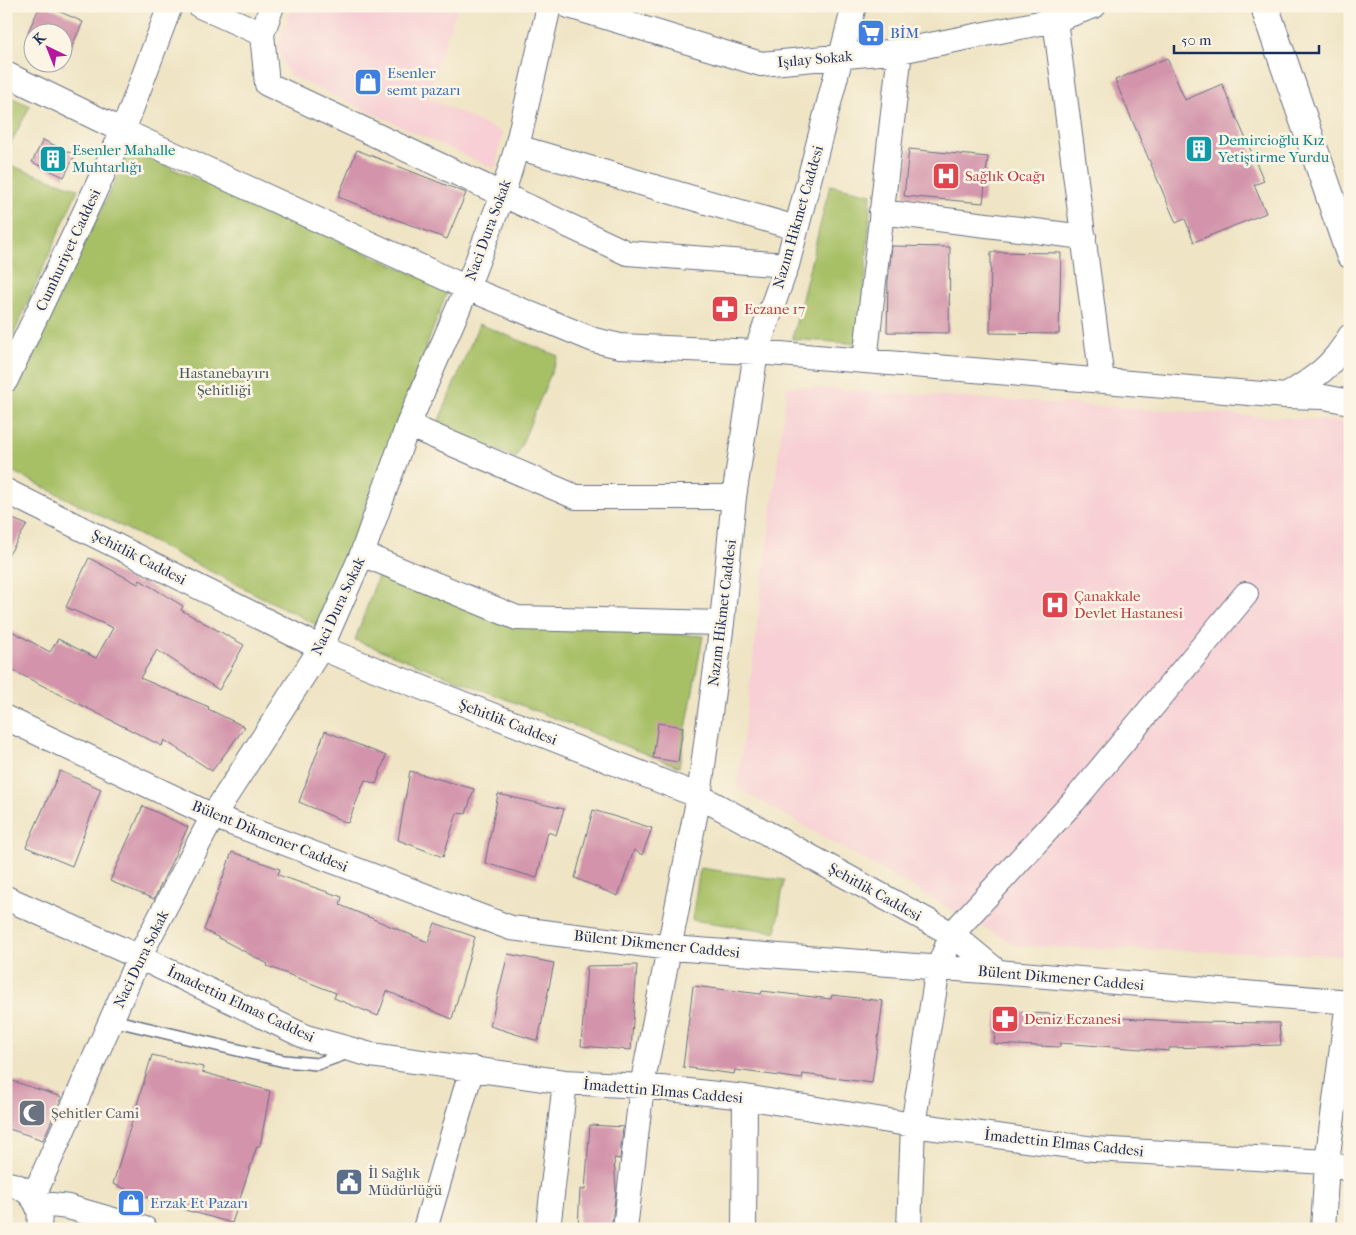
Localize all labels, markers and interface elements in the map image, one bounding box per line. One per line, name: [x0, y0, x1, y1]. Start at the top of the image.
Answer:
supermarket icon: BİM: [856, 18, 886, 48]
north arrow: [22, 22, 72, 72]
scale bar: [1174, 22, 1318, 54]
place label: BİM: [890, 24, 920, 42]
text: K: [30, 29, 50, 49]
text: 50 m: [1181, 31, 1212, 49]
street label: Işılay Sokak: [777, 47, 854, 71]
place label: Esenler semt pazarı: [387, 64, 461, 99]
shop icon: Esenler semt pazarı: [353, 67, 383, 97]
place label: Demircioğlu Kız Yetiştirme Yurdu: [1217, 131, 1330, 166]
building icon: Demircioğlu Kız Yetiştirme Yurdu: [1184, 134, 1214, 164]
place label: Esenler Mahalle Muhtarlığı: [72, 141, 176, 176]
street label: Nazım Hikmet Caddesi: [769, 143, 827, 291]
building icon: Esenler Mahalle Muhtarlığı: [38, 144, 68, 174]
hospital icon: Sağlık Ocağı: [931, 161, 961, 191]
place label: Sağlık Ocağı: [965, 167, 1046, 185]
street label: Naci Dura Sokak: [461, 177, 515, 283]
street label: Cumhuriyet Caddesi: [32, 186, 104, 314]
pharmacy icon: Eczane 17: [710, 294, 740, 324]
place label: Eczane 17: [744, 300, 805, 318]
park label: Hastanebayırı Şehitliği: [179, 364, 270, 399]
street label: Şehitlik Caddesi: [89, 525, 190, 589]
street label: Nazım Hikmet Caddesi: [704, 538, 740, 688]
street label: Naci Dura Sokak: [307, 554, 369, 658]
place label: Çanakkale Devlet Hastanesi: [1074, 587, 1183, 622]
hospital icon: Çanakkale Devlet Hastanesi: [1040, 590, 1070, 620]
street label: Şehitlik Caddesi: [456, 695, 560, 749]
street label: Bülent Dikmener Caddesi: [189, 796, 351, 876]
street label: Şehitlik Caddesi: [825, 859, 925, 925]
street label: Naci Dura Sokak: [110, 907, 173, 1011]
street label: Bülent Dikmener Caddesi: [573, 926, 741, 962]
street label: İmadettin Elmas Caddesi: [165, 962, 318, 1046]
street label: Bülent Dikmener Caddesi: [977, 962, 1145, 994]
pharmacy icon: Deniz Eczanesi: [990, 1004, 1020, 1034]
place label: Deniz Eczanesi: [1024, 1010, 1122, 1028]
street label: İmadettin Elmas Caddesi: [582, 1075, 744, 1107]
mosque icon: Şehitler Cami: [17, 1098, 47, 1128]
place label: Şehitler Cami: [51, 1104, 140, 1122]
street label: İmadettin Elmas Caddesi: [983, 1126, 1145, 1160]
place label: İl Sağlık Müdürlüğü: [368, 1164, 442, 1199]
public building icon: İl Sağlık Müdürlüğü: [334, 1167, 364, 1197]
shop icon: Erzak Et Pazarı: [116, 1188, 146, 1218]
place label: Erzak Et Pazarı: [150, 1194, 249, 1212]

